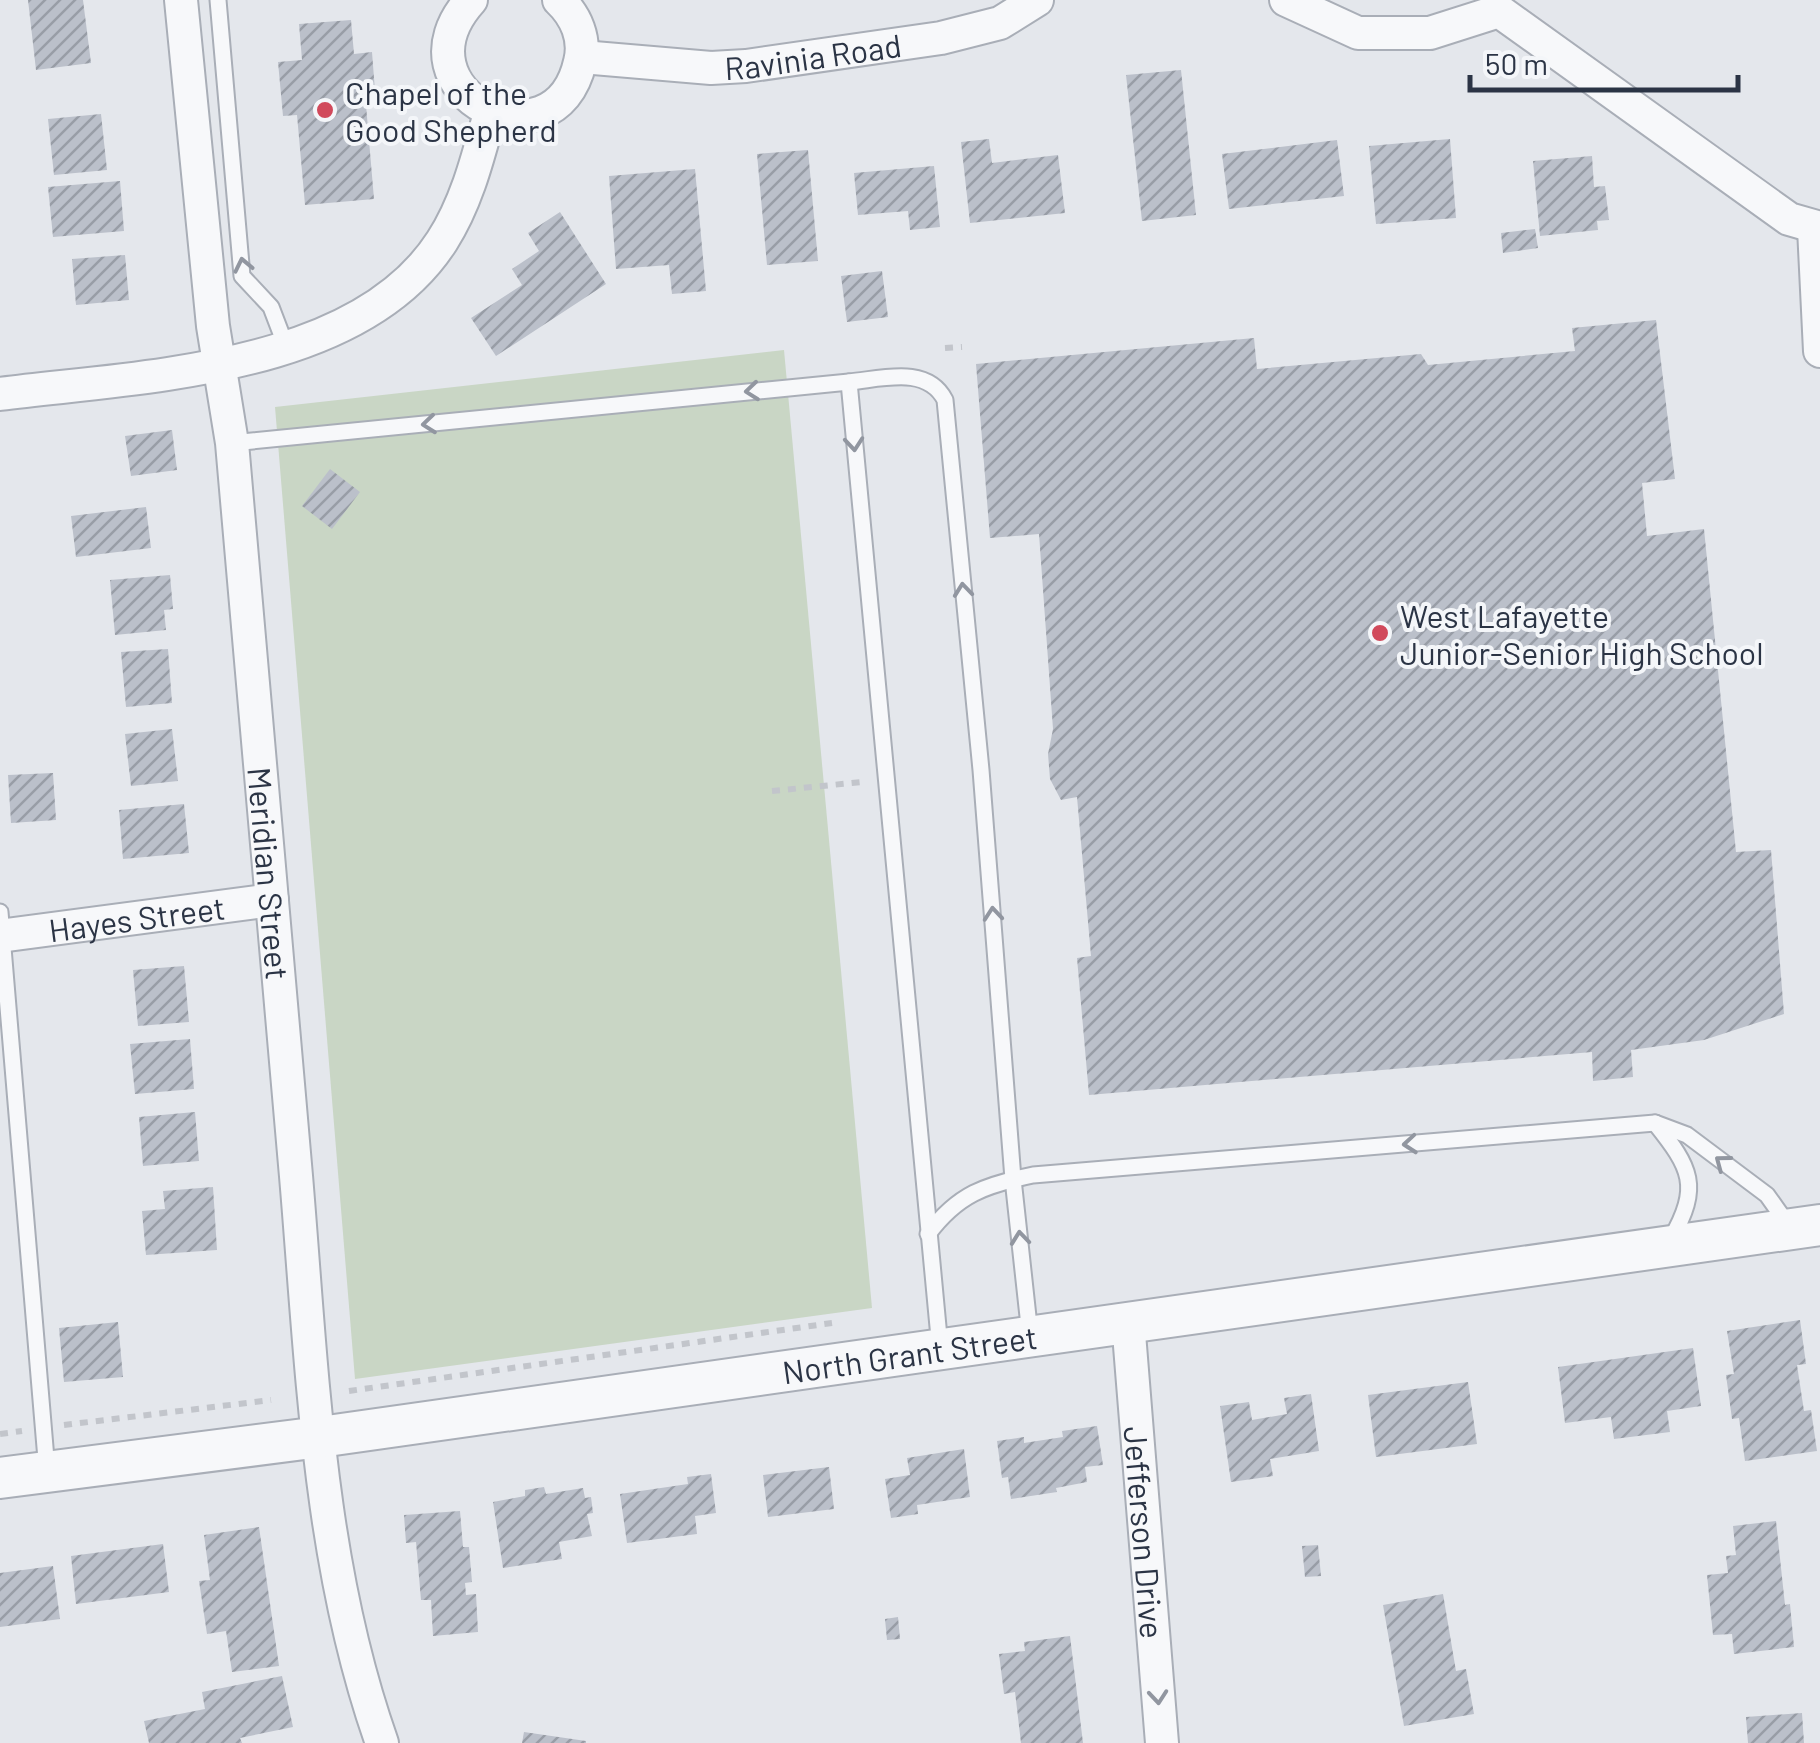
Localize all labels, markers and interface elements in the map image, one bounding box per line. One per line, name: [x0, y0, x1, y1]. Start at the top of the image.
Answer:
street label: Ravinia Road: [723, 25, 904, 86]
scale bar: [1470, 30, 1738, 92]
text: 50 m: [1485, 45, 1548, 81]
place label: Chapel of the Good Shepherd: [345, 73, 557, 148]
marker: Chapel of the Good Shepherd: [314, 99, 336, 121]
one-way arrow: [234, 256, 255, 273]
one-way arrow: [744, 380, 760, 402]
one-way arrow: [420, 412, 436, 434]
one-way arrow: [843, 437, 864, 453]
one-way arrow: [953, 582, 975, 598]
place label: West Lafayette Junior-Senior High School: [1400, 596, 1764, 671]
marker: West Lafayette Junior-Senior High School: [1369, 622, 1391, 644]
street label: Meridian Street: [241, 766, 298, 981]
street label: Hayes Street: [46, 887, 227, 948]
one-way arrow: [983, 905, 1005, 921]
one-way arrow: [1401, 1133, 1417, 1155]
one-way arrow: [1715, 1156, 1733, 1174]
one-way arrow: [1010, 1229, 1031, 1245]
street label: North Grant Street: [780, 1317, 1039, 1390]
street label: Jefferson Drive: [1118, 1425, 1173, 1640]
one-way arrow: [1147, 1690, 1169, 1706]

